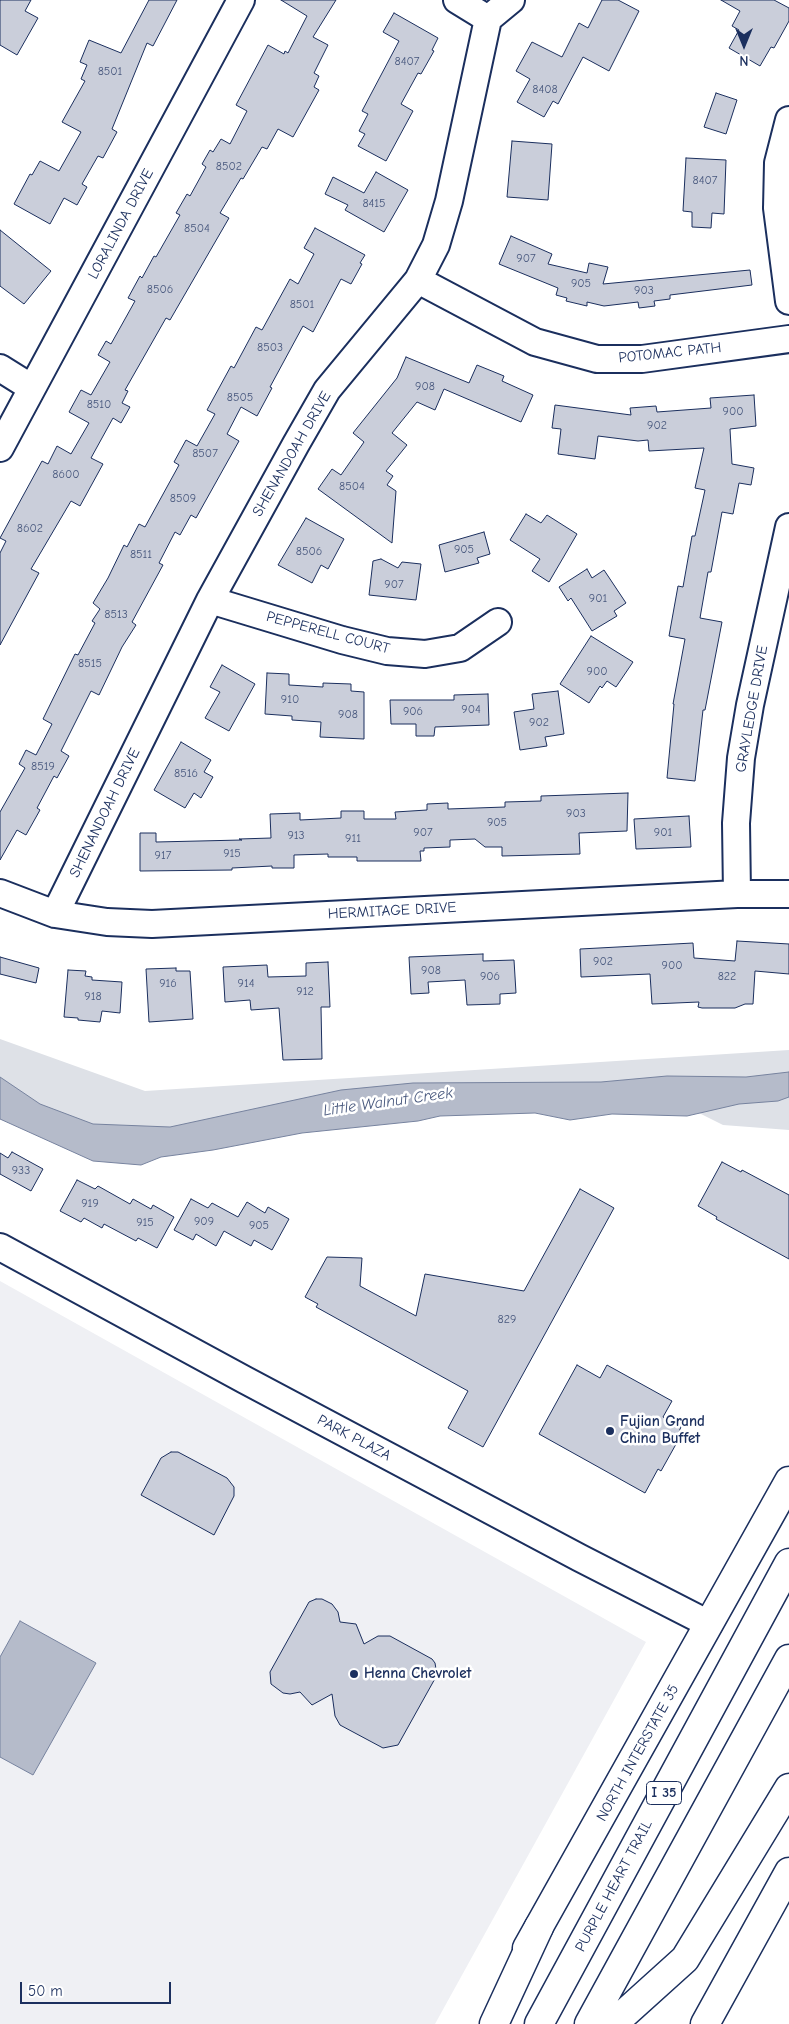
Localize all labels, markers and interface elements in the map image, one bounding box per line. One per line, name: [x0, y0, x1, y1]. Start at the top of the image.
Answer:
north arrow: [719, 20, 769, 70]
text: N: [739, 52, 749, 69]
house number: 8407: [395, 55, 419, 69]
house number: 8501: [98, 65, 122, 79]
house number: 8408: [532, 83, 558, 97]
house number: 8502: [216, 160, 242, 174]
street label: LORALINDA DRIVE: [84, 166, 158, 282]
house number: 8407: [693, 174, 717, 188]
house number: 8415: [362, 197, 386, 211]
house number: 8504: [184, 222, 210, 236]
house number: 907: [516, 252, 536, 266]
house number: 905: [571, 277, 591, 291]
house number: 8506: [147, 283, 173, 297]
house number: 903: [634, 284, 654, 298]
house number: 8501: [290, 298, 314, 312]
street label: POTOMAC PATH: [618, 339, 722, 367]
house number: 8503: [257, 341, 283, 355]
house number: 908: [415, 380, 435, 394]
street label: SHENANDOAH DRIVE: [249, 388, 335, 520]
house number: 8505: [227, 391, 253, 405]
house number: 8510: [87, 398, 111, 412]
house number: 900: [723, 405, 743, 419]
house number: 902: [647, 419, 667, 433]
house number: 8507: [192, 447, 218, 461]
house number: 8600: [52, 468, 80, 482]
house number: 8504: [339, 480, 365, 494]
house number: 8509: [170, 492, 196, 506]
house number: 8602: [17, 522, 43, 536]
house number: 905: [454, 543, 474, 557]
house number: 8506: [296, 545, 322, 559]
house number: 8511: [130, 548, 152, 562]
house number: 907: [384, 578, 404, 592]
house number: 901: [589, 592, 607, 606]
house number: 8513: [104, 608, 128, 622]
street label: PEPPERELL COURT: [264, 608, 392, 658]
street label: GRAYLEDGE DRIVE: [732, 644, 772, 774]
house number: 8515: [78, 657, 102, 671]
house number: 900: [587, 665, 607, 679]
house number: 910: [281, 693, 299, 707]
house number: 904: [461, 703, 481, 717]
house number: 906: [403, 705, 423, 719]
house number: 908: [338, 708, 358, 722]
house number: 902: [529, 716, 549, 730]
street label: SHENANDOAH DRIVE: [66, 745, 144, 881]
house number: 8519: [31, 760, 55, 774]
house number: 8516: [174, 767, 198, 781]
house number: 903: [566, 807, 586, 821]
house number: 905: [487, 816, 507, 830]
house number: 907: [413, 826, 433, 840]
house number: 901: [654, 826, 672, 840]
house number: 913: [287, 829, 305, 843]
house number: 911: [345, 832, 361, 846]
house number: 915: [223, 847, 241, 861]
house number: 917: [155, 849, 171, 863]
street label: HERMITAGE DRIVE: [327, 899, 457, 923]
house number: 902: [593, 955, 613, 969]
house number: 900: [662, 959, 682, 973]
house number: 908: [421, 964, 441, 978]
house number: 906: [480, 970, 500, 984]
house number: 822: [718, 970, 736, 984]
house number: 916: [159, 977, 177, 991]
house number: 914: [238, 977, 254, 991]
house number: 912: [296, 985, 314, 999]
house number: 918: [84, 990, 102, 1004]
water label: Little Walnut Creek: [322, 1083, 454, 1121]
house number: 933: [12, 1164, 30, 1178]
house number: 919: [81, 1197, 99, 1211]
house number: 909: [194, 1215, 214, 1229]
house number: 915: [136, 1216, 154, 1230]
house number: 905: [249, 1219, 269, 1233]
house number: 829: [498, 1313, 516, 1327]
street label: PARK PLAZA: [314, 1411, 394, 1465]
place label: Fujian Grand China Buffet: [620, 1413, 705, 1448]
marker: Fujian Grand China Buffet: [604, 1425, 616, 1437]
place label: Henna Chevrolet: [364, 1665, 471, 1683]
marker: Henna Chevrolet: [348, 1668, 360, 1680]
street label: NORTH INTERSTATE 35: [593, 1681, 683, 1825]
road number: I 35: [646, 1782, 682, 1805]
street label: PURPLE HEART TRAIL: [572, 1817, 656, 1955]
scale bar: [22, 1972, 174, 2004]
text: 50 m: [28, 1982, 63, 2000]

